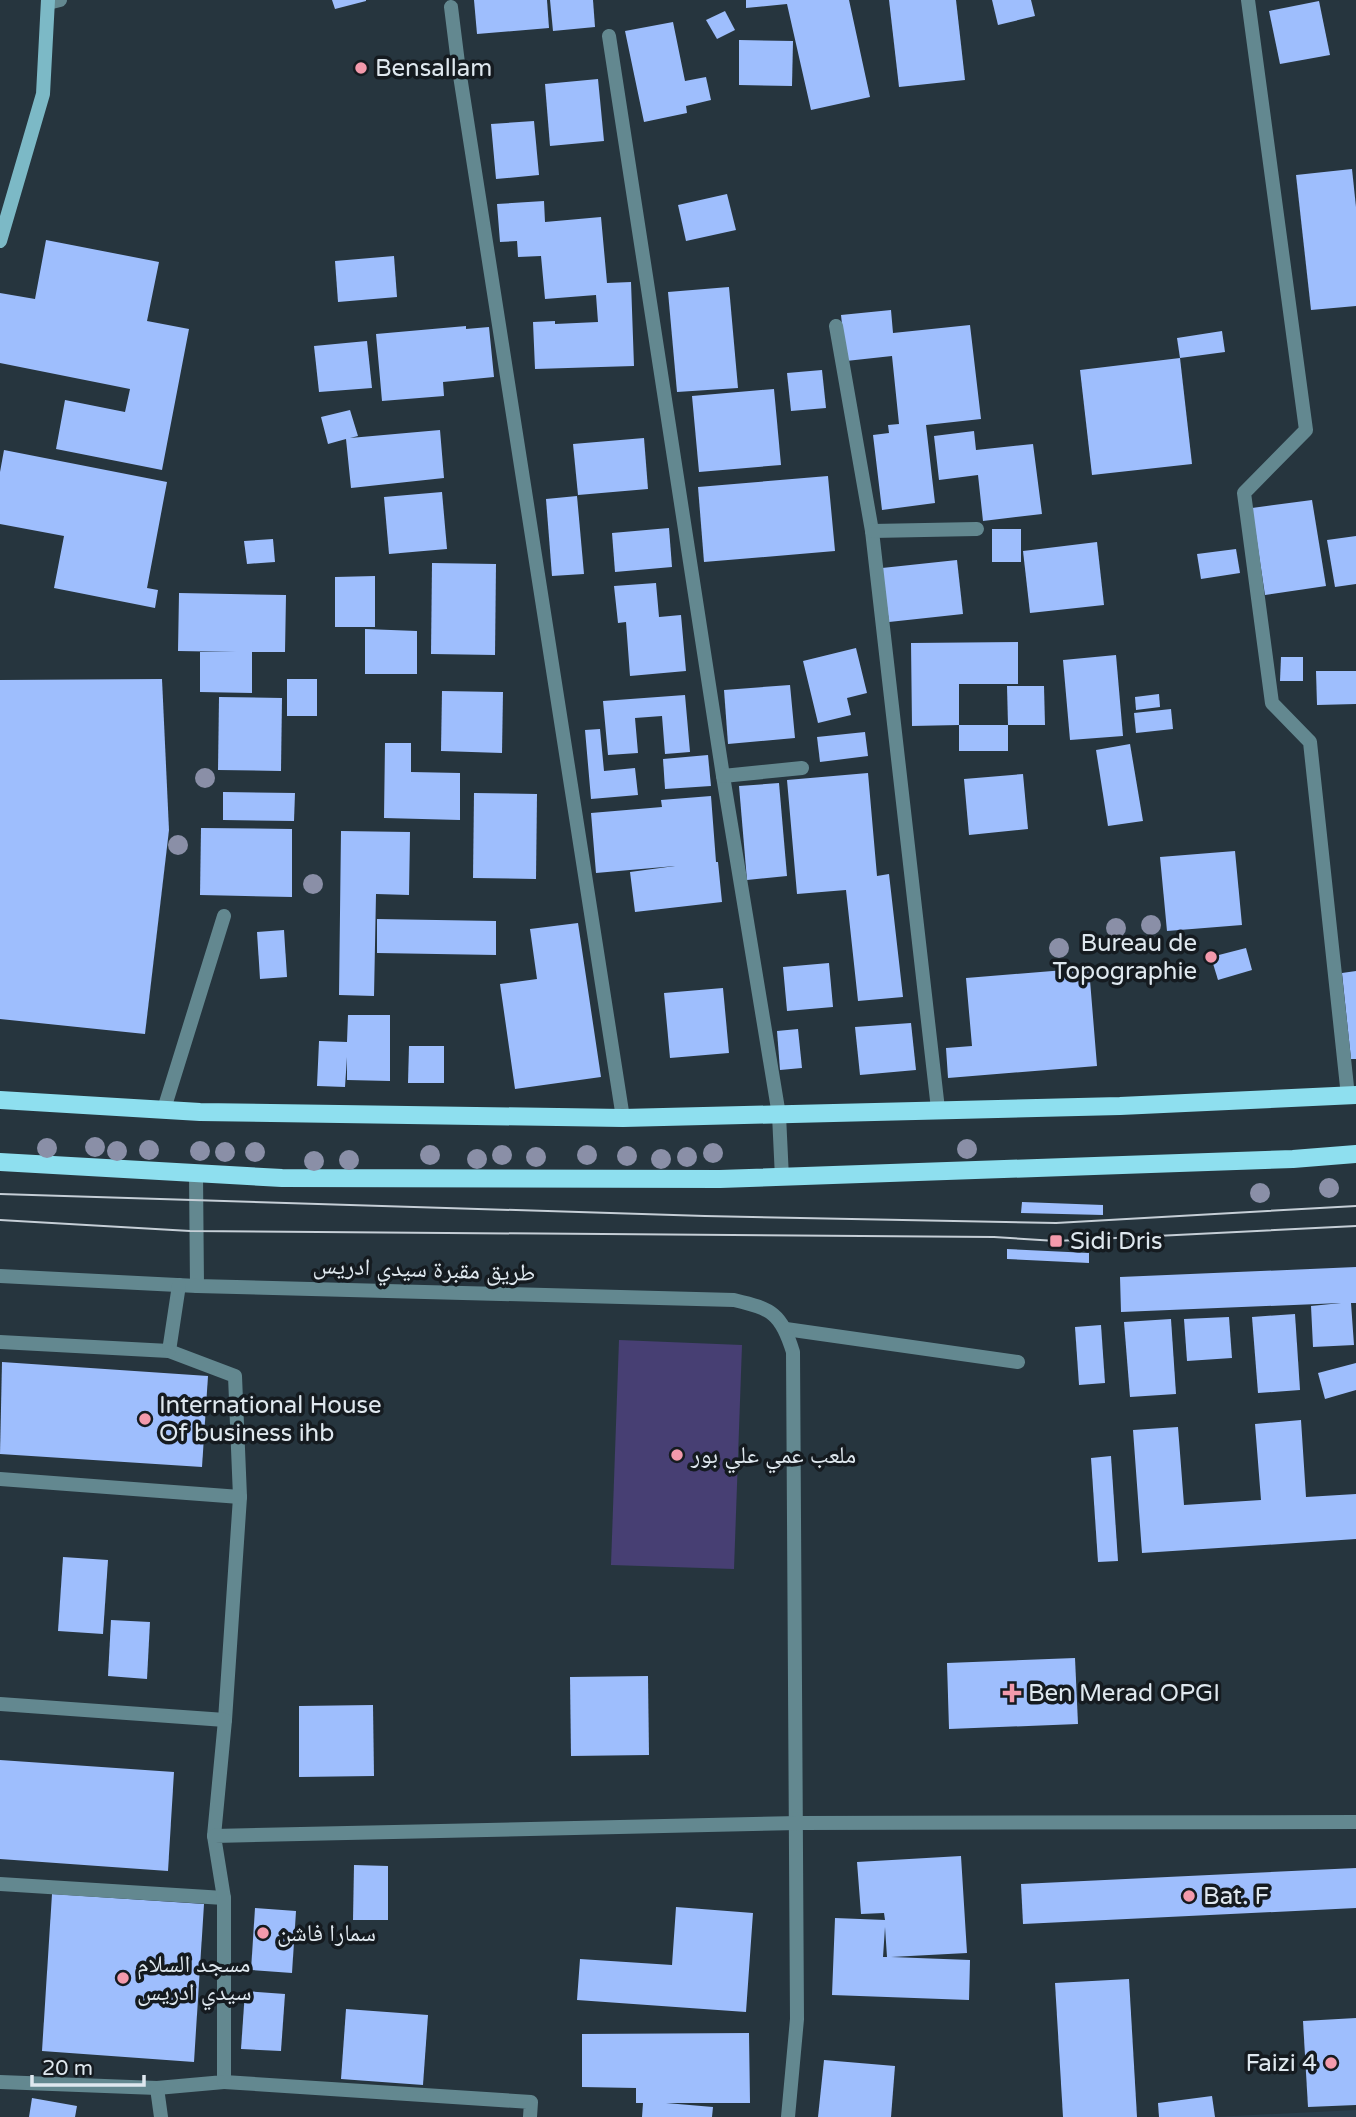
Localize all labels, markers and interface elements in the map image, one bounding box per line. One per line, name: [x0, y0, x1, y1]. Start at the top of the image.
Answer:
place label: Bensallam: [375, 54, 492, 83]
marker: Bensallam: [353, 60, 369, 76]
place label: Bureau de Topographie: [1052, 929, 1197, 986]
marker: Bureau de Topographie: [1203, 949, 1219, 965]
place label: Sidi Dris: [1070, 1227, 1162, 1256]
marker: Sidi Dris: [1048, 1233, 1064, 1249]
street label: طريق مقبرة سيدي ادريس: [312, 1251, 536, 1292]
place label: International House Of business ihb: [159, 1391, 382, 1448]
marker: International House Of business ihb: [137, 1411, 153, 1427]
place label: ملعب عمي علي بور: [690, 1441, 856, 1474]
marker: ملعب عمي علي بور: [669, 1447, 685, 1463]
place label: Ben Merad OPGI: [1028, 1679, 1220, 1708]
marker: Ben Merad OPGI: [1002, 1683, 1022, 1703]
place label: Bat. F: [1203, 1882, 1269, 1911]
marker: Bat. F: [1181, 1888, 1197, 1904]
place label: سمارا فاشن: [277, 1919, 376, 1948]
marker: سمارا فاشن: [255, 1925, 271, 1941]
place label: مسجد السلام سيدي ادريس: [137, 1950, 251, 2011]
marker: مسجد السلام سيدي ادريس: [115, 1970, 131, 1986]
scale bar: [32, 2044, 144, 2088]
place label: Faizi 4: [1246, 2049, 1317, 2078]
marker: Faizi 4: [1323, 2055, 1339, 2071]
text: 20 m: [42, 2056, 93, 2081]

